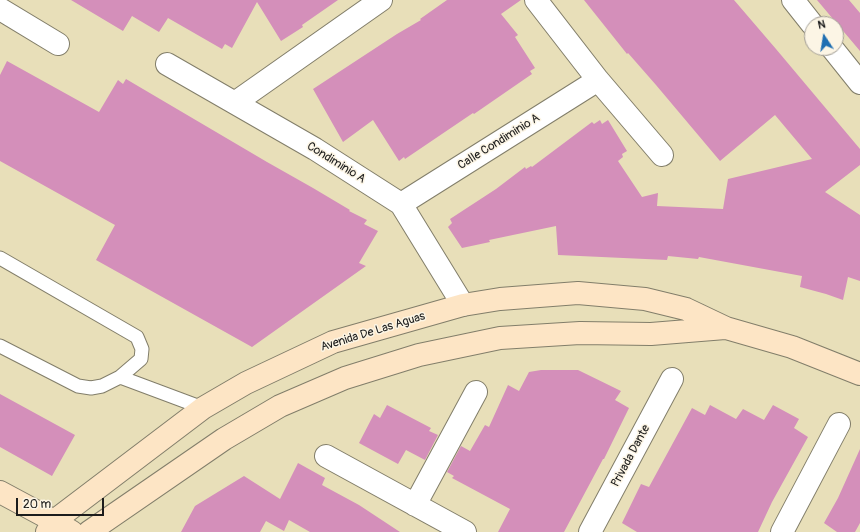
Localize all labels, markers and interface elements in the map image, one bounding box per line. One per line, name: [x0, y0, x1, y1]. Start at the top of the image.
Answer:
north arrow: [804, 16, 844, 56]
text: N: [817, 18, 827, 32]
street label: Calle Condiminio A: [455, 111, 543, 173]
street label: Condiminio A: [304, 139, 368, 187]
street label: Avenida De Las Aguas: [319, 309, 427, 355]
street label: Privada Dante: [609, 422, 653, 490]
scale bar: [18, 490, 106, 516]
text: 20 m: [23, 497, 51, 512]

